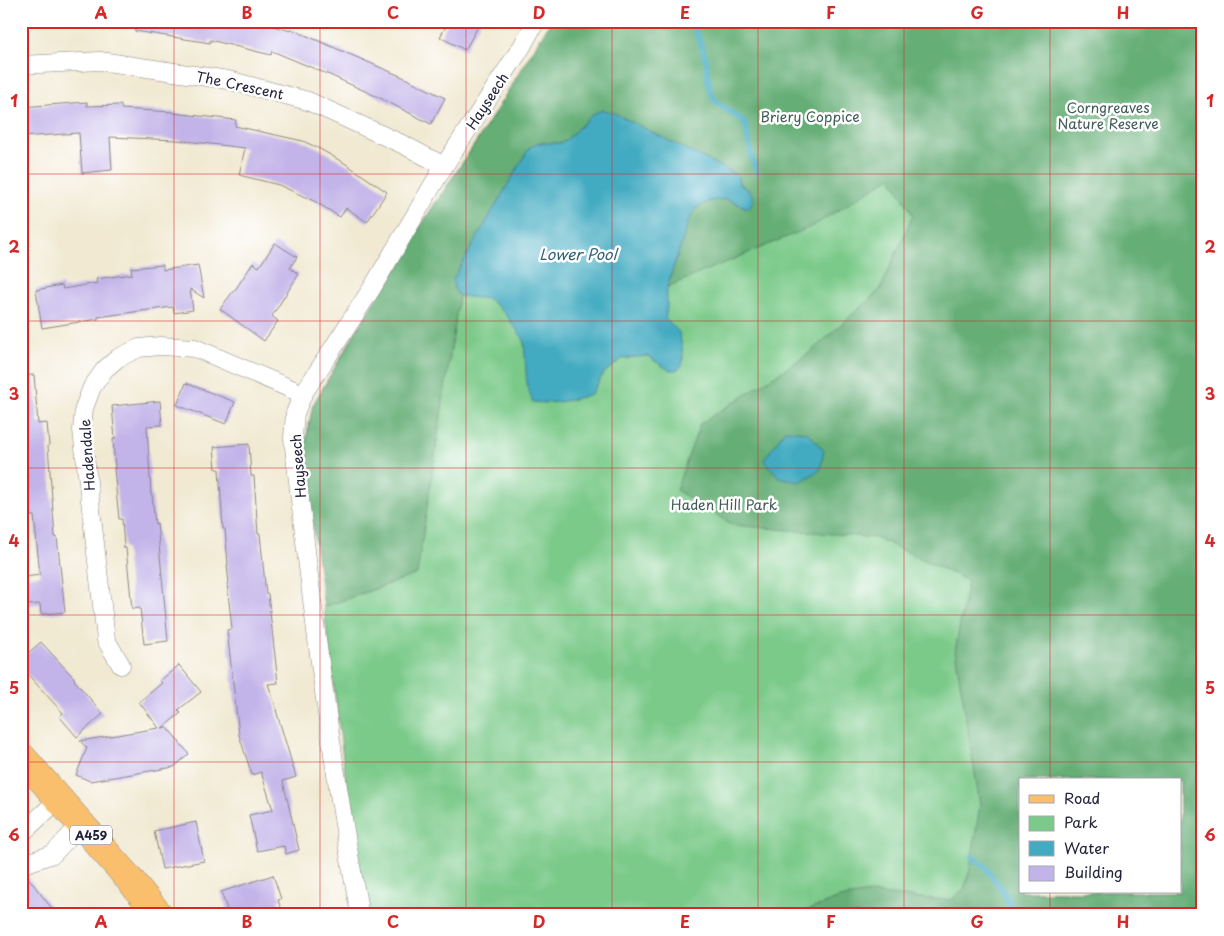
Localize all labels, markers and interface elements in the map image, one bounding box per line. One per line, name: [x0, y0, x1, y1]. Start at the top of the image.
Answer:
text: A: [95, 0, 108, 24]
text: B: [242, 0, 253, 24]
text: C: [387, 0, 399, 24]
text: D: [533, 0, 545, 24]
text: E: [680, 0, 690, 24]
text: F: [826, 0, 836, 24]
text: G: [970, 0, 984, 24]
text: H: [1117, 0, 1129, 24]
street label: The Crescent: [194, 65, 286, 105]
street label: Hayseech: [461, 68, 513, 134]
text: 1: [10, 88, 18, 112]
text: 1: [1206, 88, 1214, 112]
park label: Corngreaves Nature Reserve: [1057, 97, 1159, 134]
park label: Briery Coppice: [760, 106, 860, 127]
text: 2: [8, 234, 20, 258]
text: 2: [1204, 234, 1216, 258]
water label: Lower Pool: [539, 242, 619, 265]
text: 3: [9, 381, 19, 405]
text: 3: [1205, 381, 1215, 405]
street label: Hadendale: [74, 418, 100, 492]
street label: Hayseech: [285, 433, 311, 499]
park label: Haden Hill Park: [671, 494, 778, 515]
text: 4: [9, 528, 20, 552]
text: 4: [1205, 528, 1216, 552]
text: 5: [9, 675, 19, 699]
text: 5: [1205, 675, 1215, 699]
legend: [1019, 778, 1182, 894]
text: Road: [1064, 786, 1100, 809]
text: Park: [1064, 810, 1098, 833]
text: 6: [8, 822, 20, 846]
text: 6: [1204, 822, 1216, 846]
road number: A459: [70, 826, 112, 844]
text: Water: [1064, 836, 1109, 859]
text: Building: [1064, 860, 1123, 883]
text: A: [95, 909, 108, 933]
text: B: [242, 909, 253, 933]
text: C: [387, 909, 399, 933]
text: D: [533, 909, 545, 933]
text: E: [680, 909, 690, 933]
text: F: [826, 909, 836, 933]
text: G: [970, 909, 984, 933]
text: H: [1117, 909, 1129, 933]

